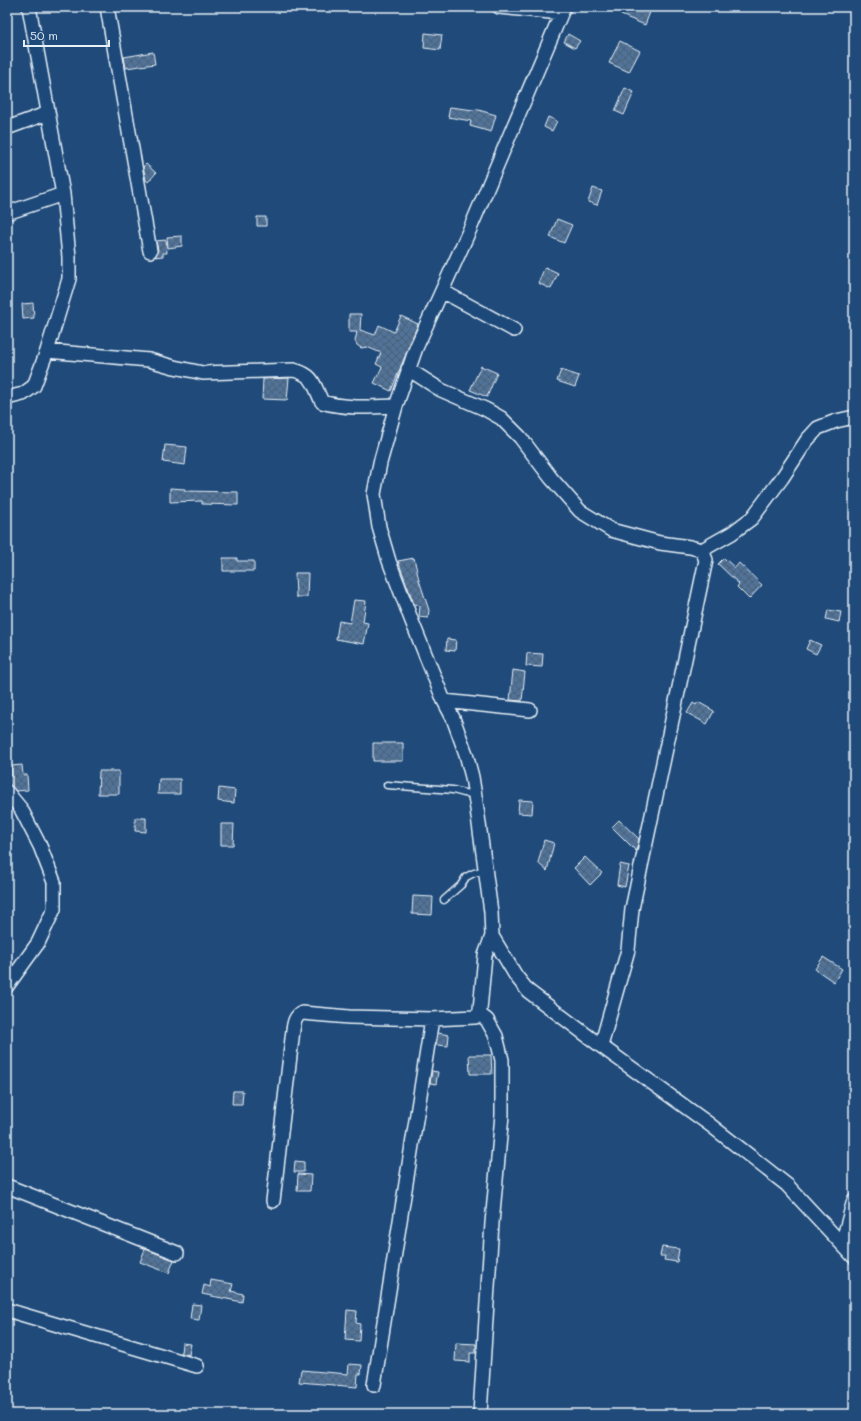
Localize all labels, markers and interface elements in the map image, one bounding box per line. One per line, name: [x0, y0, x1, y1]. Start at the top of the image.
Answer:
scale bar: [24, 22, 109, 48]
text: 50 m: [30, 27, 58, 43]

